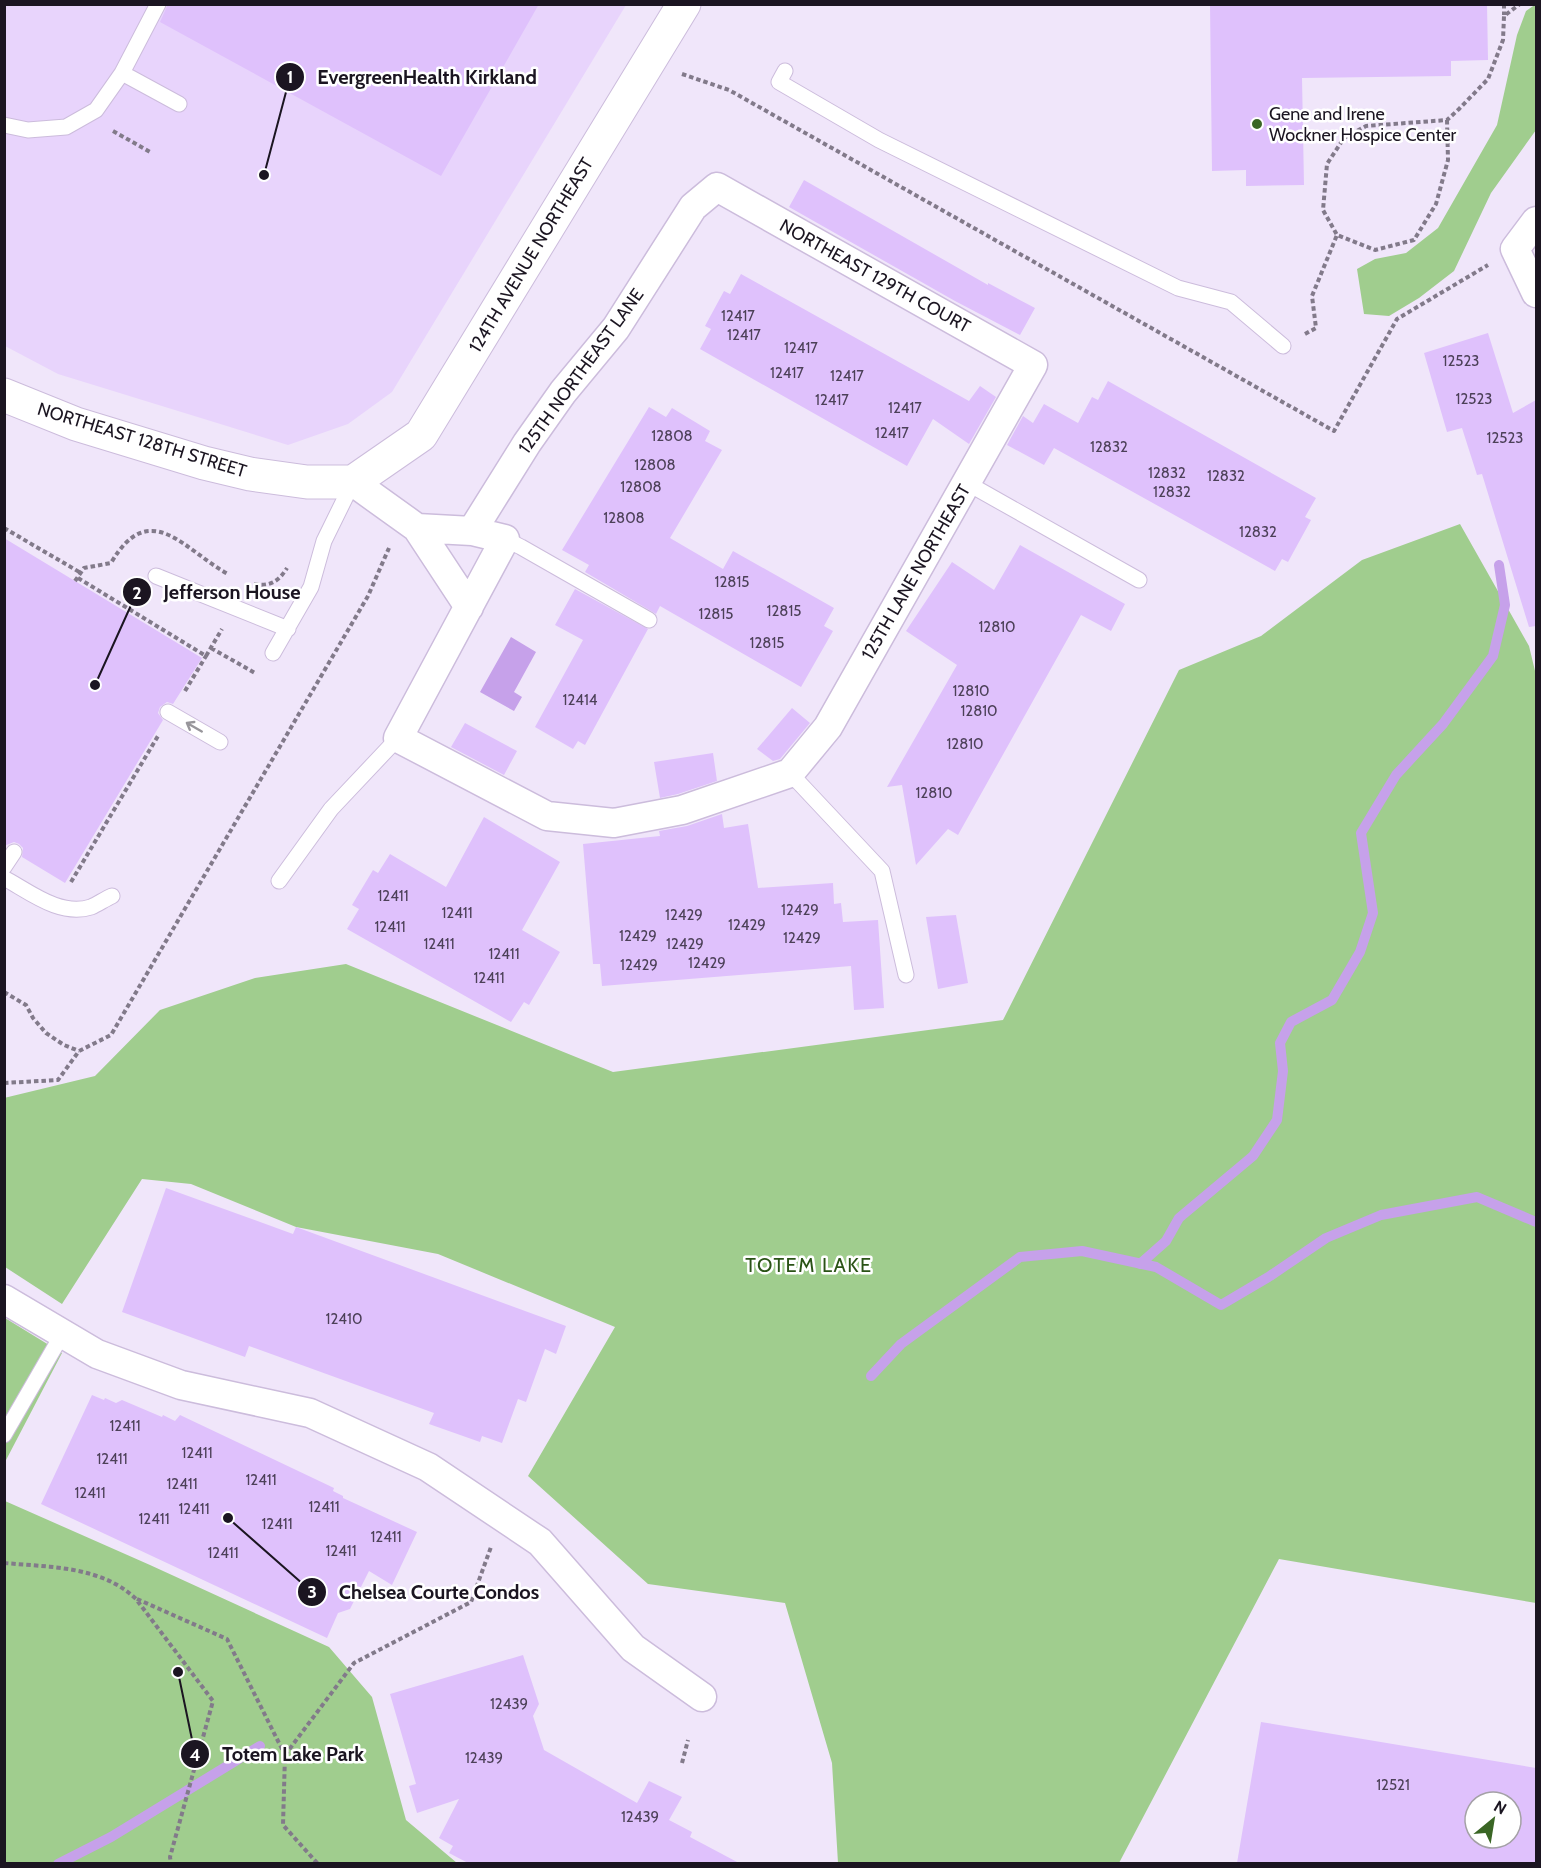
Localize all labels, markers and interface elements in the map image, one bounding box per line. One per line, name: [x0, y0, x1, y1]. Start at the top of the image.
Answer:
callout: EvergreenHealth Kirkland: [275, 58, 549, 96]
text: EvergreenHealth Kirkland: [317, 65, 537, 89]
text: 1: [287, 66, 293, 88]
place label: Gene and Irene Wockner Hospice Center: [1269, 103, 1457, 146]
marker: Gene and Irene Wockner Hospice Center: [1250, 117, 1264, 131]
street label: 124TH AVENUE NORTHEAST: [464, 153, 598, 356]
street label: NORTHEAST 129TH COURT: [776, 214, 974, 338]
street label: 125TH NORTHEAST LANE: [514, 284, 648, 458]
house number: 12417: [721, 307, 755, 325]
house number: 12417: [727, 326, 761, 344]
house number: 12417: [784, 339, 818, 357]
house number: 12523: [1443, 352, 1479, 370]
house number: 12417: [770, 364, 804, 382]
house number: 12417: [830, 367, 864, 385]
house number: 12523: [1456, 390, 1492, 408]
house number: 12417: [815, 391, 849, 409]
street label: NORTHEAST 128TH STREET: [35, 398, 250, 482]
house number: 12417: [888, 399, 922, 417]
house number: 12417: [875, 424, 909, 442]
house number: 12808: [651, 427, 693, 445]
house number: 12523: [1487, 429, 1523, 447]
house number: 12832: [1090, 438, 1128, 456]
house number: 12808: [634, 456, 676, 474]
house number: 12832: [1148, 464, 1186, 482]
house number: 12832: [1207, 467, 1245, 485]
house number: 12808: [620, 478, 662, 496]
street label: 125TH LANE NORTHEAST: [857, 480, 975, 664]
house number: 12832: [1153, 483, 1191, 501]
house number: 12808: [603, 509, 645, 527]
house number: 12832: [1239, 523, 1277, 541]
callout: Jefferson House: [122, 573, 313, 611]
house number: 12815: [715, 573, 749, 591]
text: Jefferson House: [163, 580, 300, 604]
text: 2: [132, 582, 142, 604]
house number: 12815: [767, 602, 801, 620]
house number: 12815: [699, 605, 733, 623]
house number: 12810: [978, 618, 1016, 636]
house number: 12815: [750, 634, 784, 652]
house number: 12810: [952, 682, 990, 700]
house number: 12414: [563, 691, 598, 709]
house number: 12810: [960, 702, 998, 720]
one-way arrow: [186, 721, 203, 733]
house number: 12810: [946, 735, 984, 753]
house number: 12810: [915, 784, 953, 802]
house number: 12411: [377, 887, 409, 905]
house number: 12429: [781, 901, 819, 919]
house number: 12411: [441, 904, 473, 922]
house number: 12429: [665, 906, 703, 924]
house number: 12429: [728, 916, 766, 934]
house number: 12411: [374, 918, 406, 936]
house number: 12429: [619, 927, 657, 945]
house number: 12429: [783, 929, 821, 947]
house number: 12411: [423, 935, 455, 953]
house number: 12429: [666, 935, 704, 953]
house number: 12411: [488, 945, 520, 963]
house number: 12429: [688, 954, 726, 972]
house number: 12429: [620, 956, 658, 974]
house number: 12411: [473, 969, 505, 987]
district label: TOTEM LAKE: [745, 1253, 873, 1277]
house number: 12410: [326, 1310, 362, 1328]
house number: 12411: [109, 1417, 141, 1435]
house number: 12411: [181, 1444, 213, 1462]
house number: 12411: [96, 1450, 128, 1468]
house number: 12411: [245, 1471, 277, 1489]
house number: 12411: [166, 1475, 198, 1493]
house number: 12411: [74, 1484, 106, 1502]
house number: 12411: [308, 1498, 340, 1516]
house number: 12411: [178, 1500, 210, 1518]
house number: 12411: [138, 1510, 170, 1528]
house number: 12411: [261, 1515, 293, 1533]
house number: 12411: [370, 1528, 402, 1546]
house number: 12411: [325, 1542, 357, 1560]
house number: 12411: [207, 1544, 239, 1562]
callout: Chelsea Courte Condos: [297, 1573, 551, 1611]
text: Chelsea Courte Condos: [339, 1580, 539, 1604]
text: 3: [307, 1581, 317, 1603]
house number: 12439: [490, 1695, 528, 1713]
callout: Totem Lake Park: [180, 1735, 376, 1773]
text: Totem Lake Park: [222, 1742, 364, 1766]
text: 4: [189, 1744, 201, 1766]
house number: 12439: [465, 1749, 503, 1767]
house number: 12521: [1376, 1776, 1410, 1794]
north arrow: [1463, 1790, 1523, 1850]
text: N: [1491, 1796, 1510, 1818]
house number: 12439: [621, 1808, 659, 1826]

